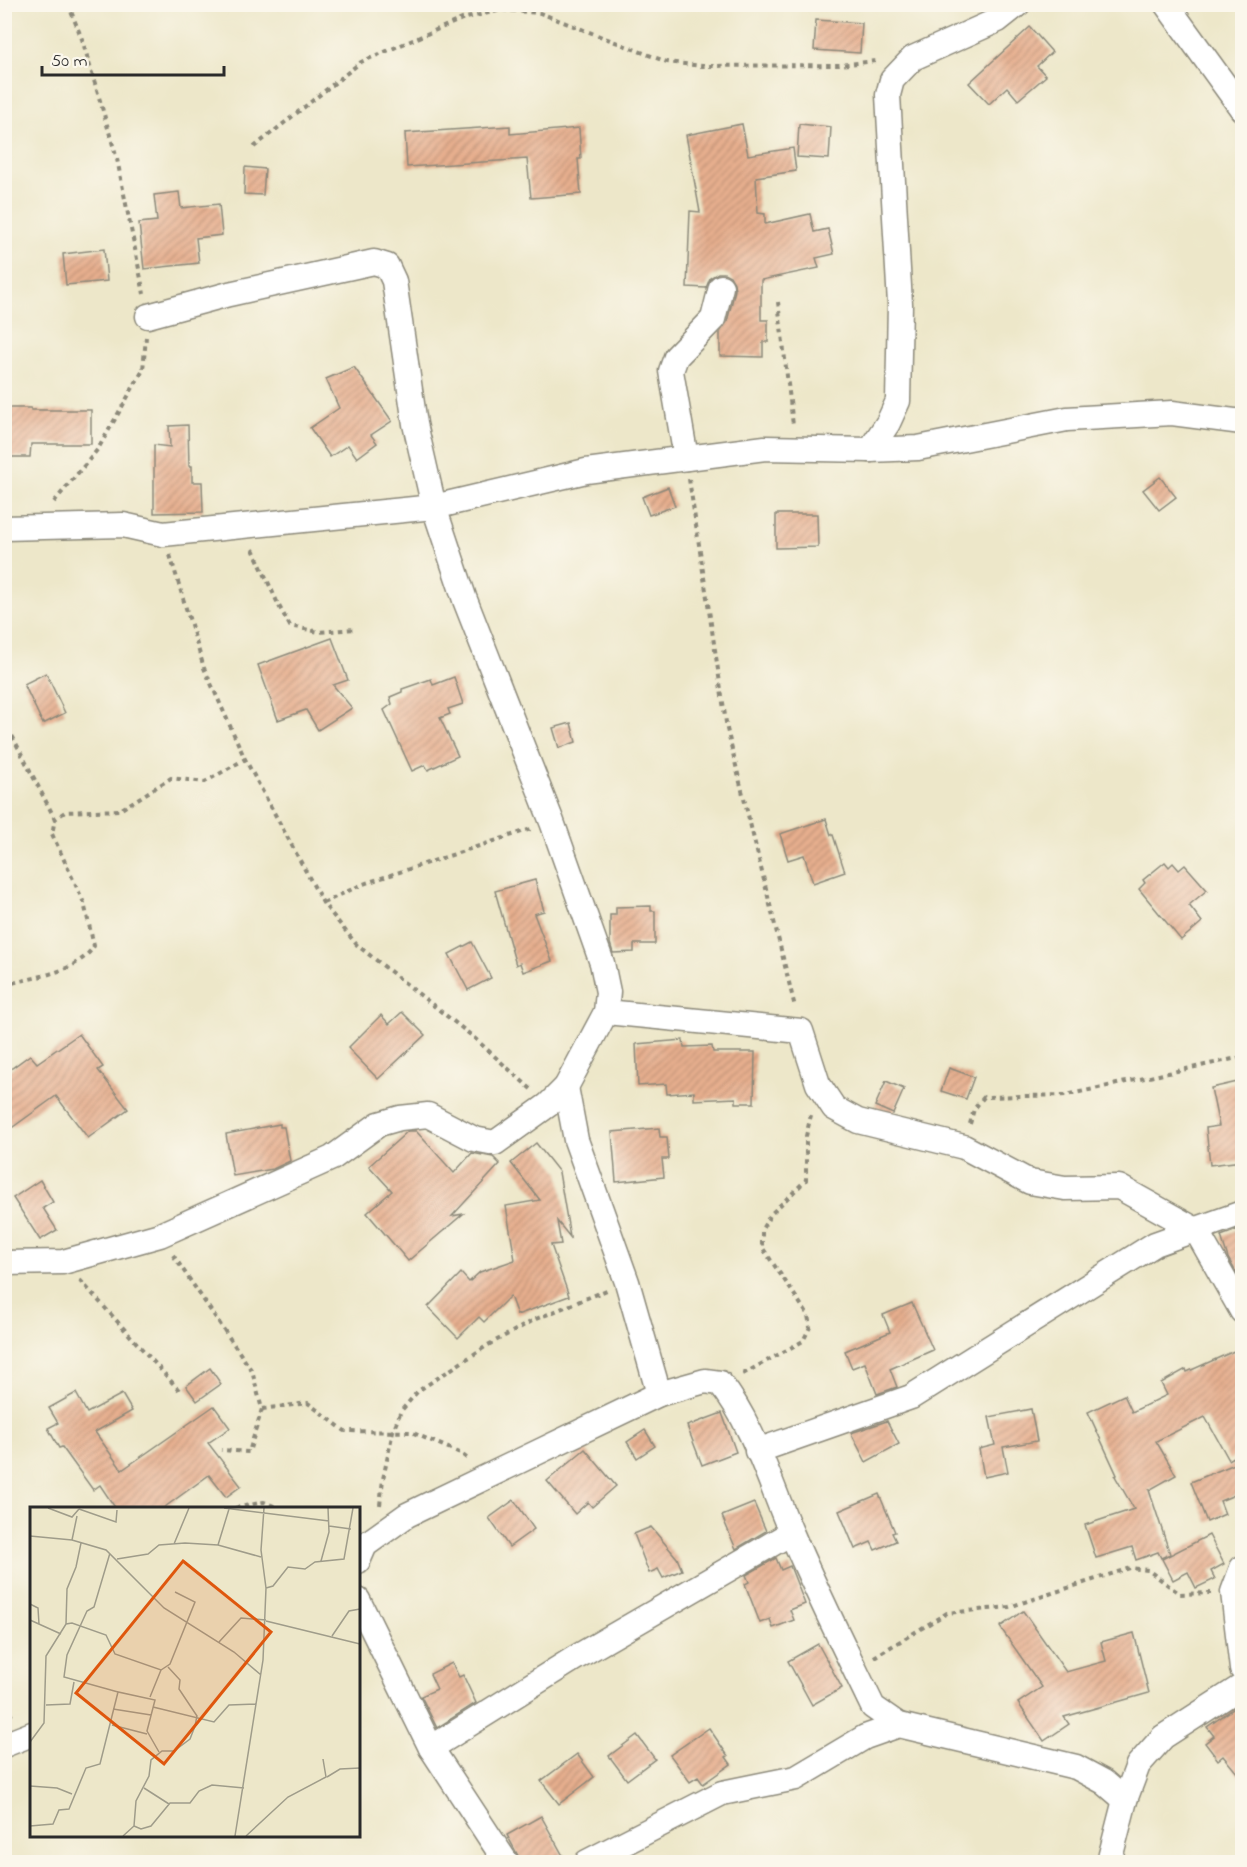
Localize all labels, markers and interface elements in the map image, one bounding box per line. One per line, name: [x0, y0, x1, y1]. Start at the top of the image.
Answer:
scale bar: [42, 39, 224, 77]
text: 50 m: [51, 49, 88, 75]
inset map: [30, 1507, 360, 1837]

